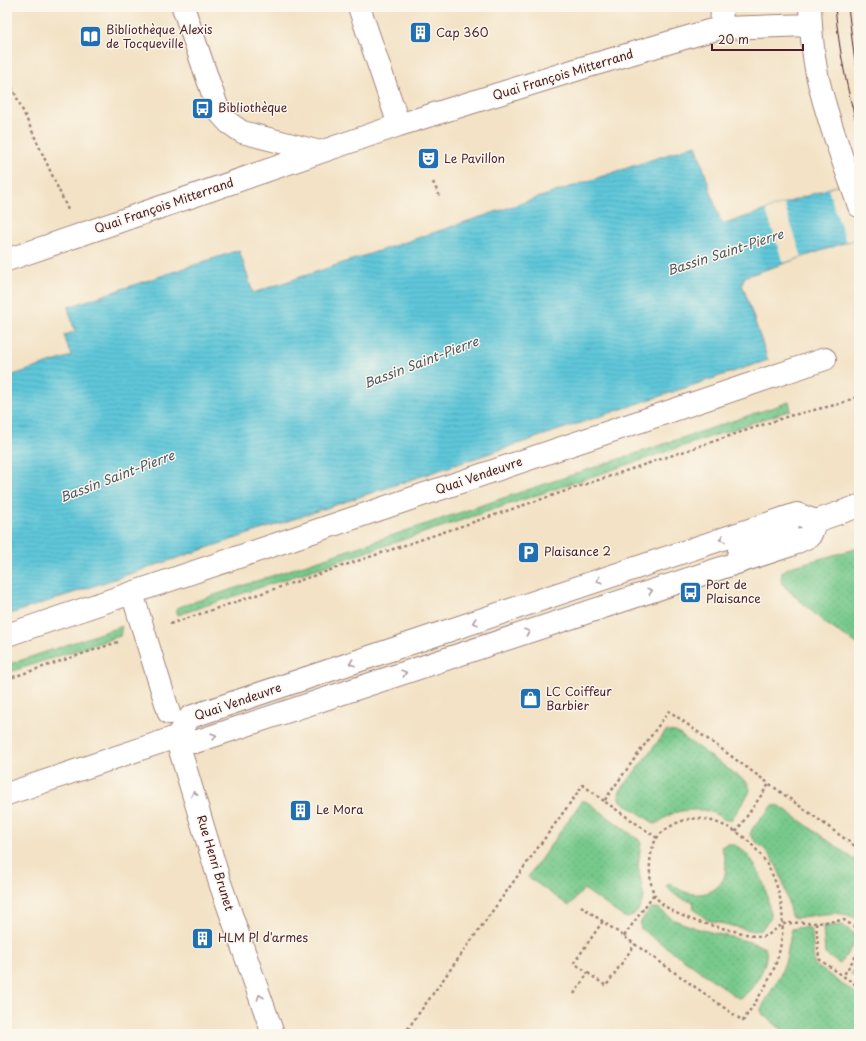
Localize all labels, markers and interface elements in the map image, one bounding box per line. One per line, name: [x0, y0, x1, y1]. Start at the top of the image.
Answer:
place label: Bibliothèque Alexis de Tocqueville: [106, 20, 213, 52]
building icon: Cap 360: [407, 20, 433, 46]
place label: Cap 360: [436, 23, 489, 41]
library icon: Bibliothèque Alexis de Tocqueville: [77, 24, 103, 50]
scale bar: [712, 26, 803, 52]
text: 20 m: [718, 30, 749, 48]
street label: Quai François Mitterrand: [490, 44, 635, 104]
bus stop icon: Bibliothèque: [189, 95, 215, 121]
place label: Bibliothèque: [218, 98, 288, 116]
theatre icon: Le Pavillon: [416, 146, 442, 172]
place label: Le Pavillon: [444, 149, 505, 167]
street label: Quai François Mitterrand: [92, 173, 236, 237]
water label: Bassin Saint-Pierre: [664, 223, 786, 279]
water label: Bassin Saint-Pierre: [361, 331, 482, 392]
water label: Bassin Saint-Pierre: [57, 445, 178, 506]
street label: Quai Vendeuvre: [433, 452, 525, 498]
one-way arrow: [718, 534, 725, 543]
parking icon: Plaisance 2: [515, 539, 541, 565]
place label: Plaisance 2: [544, 542, 611, 560]
place label: Port de Plaisance: [706, 575, 761, 607]
one-way arrow: [595, 576, 602, 584]
bus stop icon: Port de Plaisance: [678, 579, 704, 605]
one-way arrow: [647, 588, 654, 596]
one-way arrow: [472, 617, 479, 625]
one-way arrow: [523, 629, 530, 637]
one-way arrow: [349, 658, 356, 667]
one-way arrow: [400, 670, 407, 678]
street label: Quai Vendeuvre: [192, 678, 284, 724]
place label: LC Coiffeur Barbier: [546, 682, 612, 714]
shop icon: LC Coiffeur Barbier: [517, 686, 543, 712]
one-way arrow: [210, 733, 217, 741]
one-way arrow: [190, 790, 199, 797]
building icon: Le Mora: [288, 797, 314, 823]
place label: Le Mora: [316, 800, 364, 818]
street label: Rue Henri Brunet: [193, 813, 239, 913]
building icon: HLM Pl d'armes: [189, 925, 215, 951]
place label: HLM Pl d'armes: [218, 928, 308, 946]
one-way arrow: [256, 994, 265, 1001]

